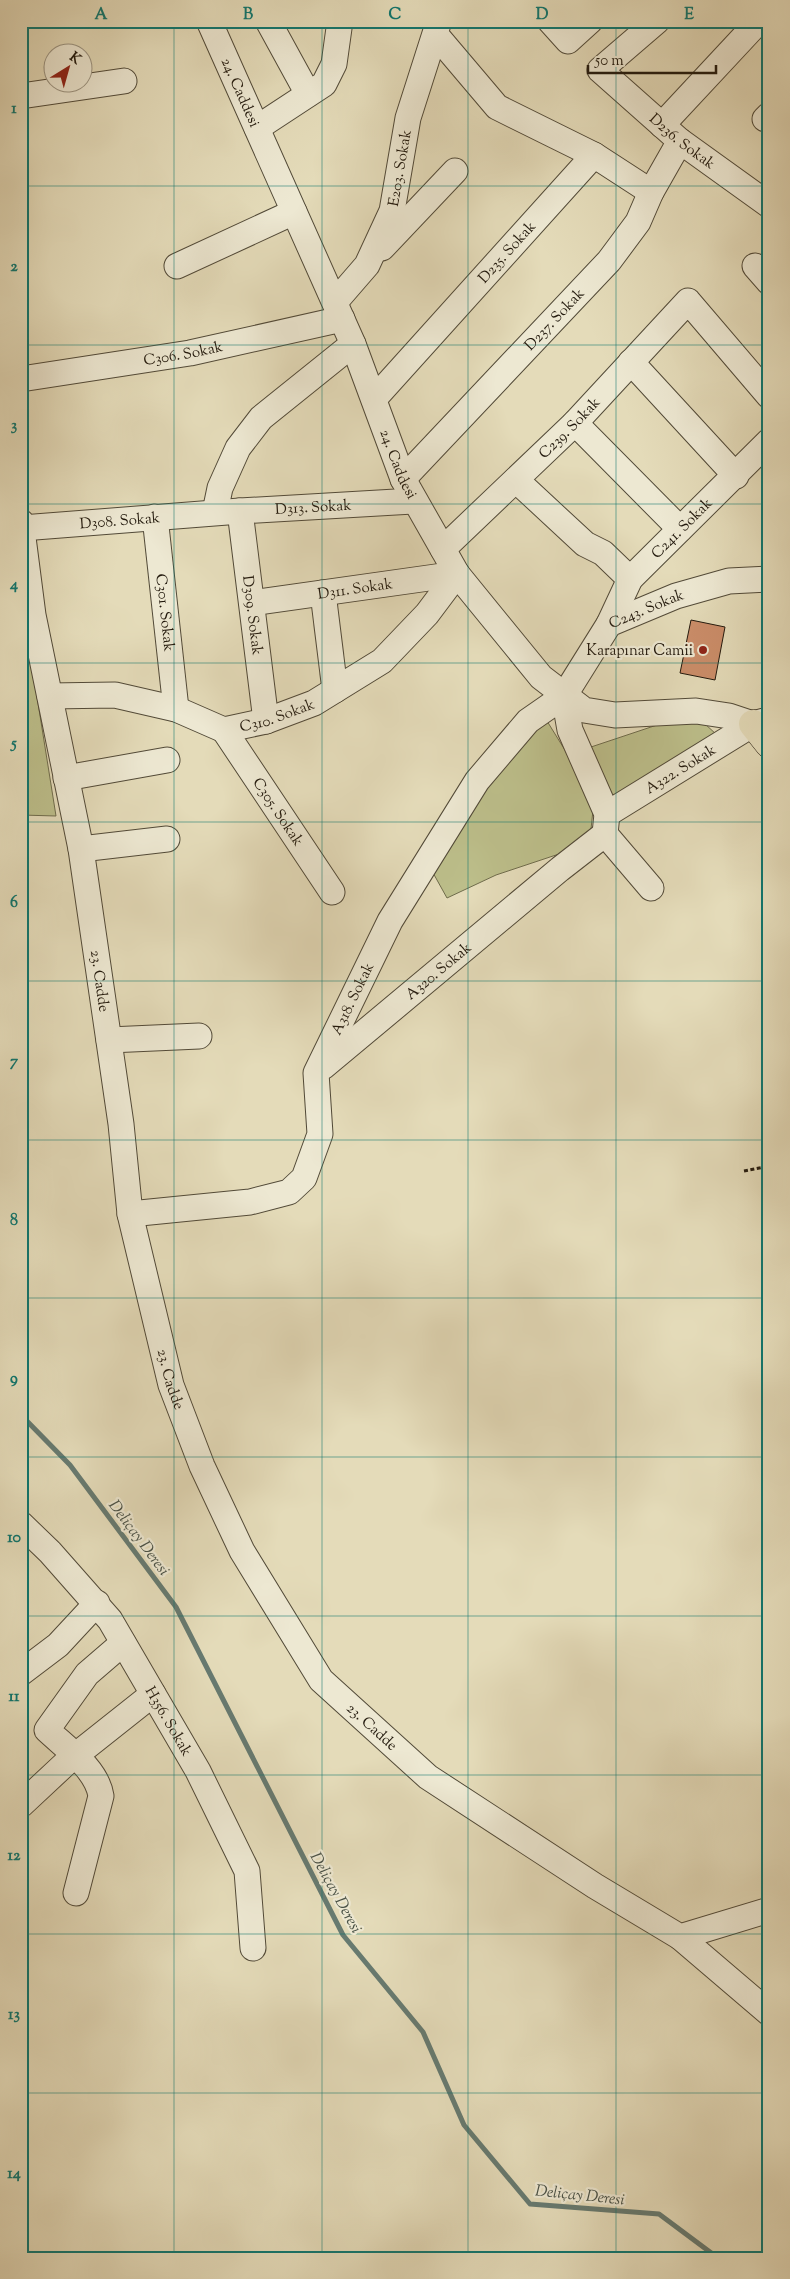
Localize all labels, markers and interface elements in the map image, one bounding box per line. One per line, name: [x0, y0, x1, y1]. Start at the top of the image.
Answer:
text: A: [95, 4, 108, 27]
text: B: [243, 4, 253, 27]
text: C: [389, 4, 402, 27]
text: D: [536, 4, 549, 27]
text: E: [684, 4, 694, 27]
north arrow: [42, 42, 92, 92]
scale bar: [588, 42, 715, 74]
text: K: [65, 48, 85, 71]
text: 50 m: [594, 51, 624, 72]
street label: 24. Caddesi: [215, 55, 264, 131]
text: 1: [11, 98, 17, 121]
street label: D236. Sokak: [644, 109, 719, 175]
street label: E203. Sokak: [384, 128, 418, 208]
street label: D235. Sokak: [474, 217, 541, 289]
text: 2: [10, 256, 18, 279]
street label: D237. Sokak: [520, 284, 590, 356]
street label: C306. Sokak: [142, 337, 225, 372]
street label: C239. Sokak: [535, 393, 606, 464]
text: 3: [11, 415, 18, 438]
street label: 24. Caddesi: [373, 427, 421, 504]
street label: C241. Sokak: [647, 494, 718, 564]
street label: D313. Sokak: [275, 496, 352, 521]
street label: D308. Sokak: [79, 508, 161, 535]
street label: C301. Sokak: [149, 573, 179, 653]
text: 4: [9, 574, 18, 597]
street label: D309. Sokak: [236, 574, 267, 657]
street label: D311. Sokak: [316, 574, 394, 606]
street label: C243. Sokak: [606, 585, 687, 635]
place label: Karapınar Camii: [586, 641, 693, 662]
marker: Karapınar Camii: [697, 644, 709, 656]
street label: C310. Sokak: [238, 695, 318, 738]
text: 5: [9, 733, 17, 756]
street label: A322. Sokak: [642, 740, 720, 800]
street label: C305. Sokak: [247, 774, 308, 851]
text: 6: [10, 892, 18, 915]
street label: A320. Sokak: [402, 938, 477, 1006]
street label: 23. Cadde: [84, 949, 114, 1014]
street label: A318. Sokak: [327, 960, 380, 1039]
text: 7: [10, 1051, 19, 1074]
text: 8: [10, 1210, 18, 1233]
street label: 23. Cadde: [151, 1347, 188, 1413]
text: 9: [10, 1368, 18, 1391]
water label: Deliçay Deresi: [102, 1496, 174, 1581]
text: 10: [7, 1527, 21, 1550]
street label: H356. Sokak: [139, 1683, 196, 1761]
text: 11: [9, 1686, 20, 1709]
street label: 23. Cadde: [341, 1699, 401, 1756]
text: 12: [8, 1845, 21, 1868]
water label: Deliçay Deresi: [303, 1848, 367, 1938]
text: 13: [8, 2004, 20, 2027]
text: 14: [7, 2163, 21, 2186]
water label: Deliçay Deresi: [534, 2180, 625, 2213]

